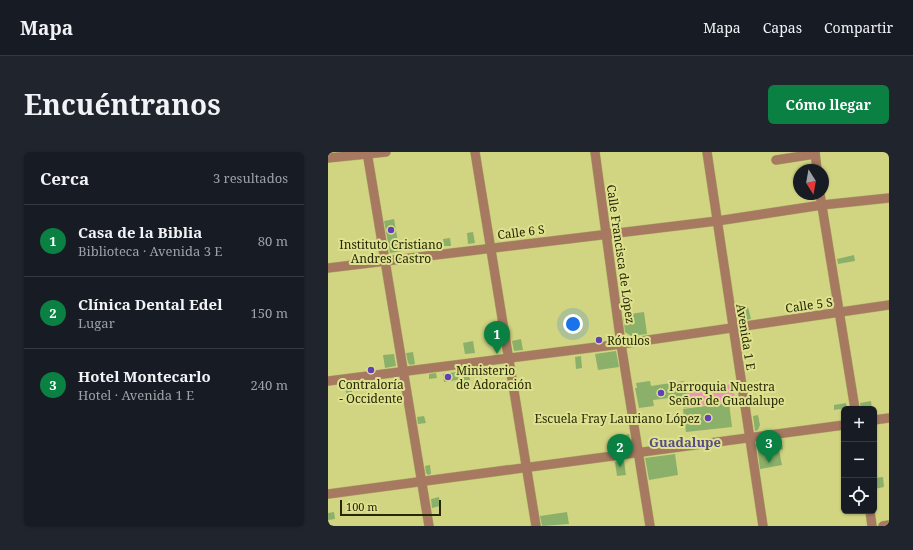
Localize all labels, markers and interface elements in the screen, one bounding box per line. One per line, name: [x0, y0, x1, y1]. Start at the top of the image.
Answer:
text: Mapa: [20, 15, 73, 41]
text: Mapa: [703, 18, 741, 37]
text: Capas: [763, 18, 802, 37]
text: Compartir: [824, 18, 893, 37]
text: Encuéntranos: [24, 85, 221, 123]
button: Cómo llegar: [768, 85, 889, 124]
north arrow: [793, 164, 829, 200]
text: Cerca: [40, 167, 89, 190]
text: 3 resultados: [213, 169, 288, 187]
street label: Calle Francisca de López: [603, 183, 639, 325]
street label: Calle 6 S: [496, 221, 546, 243]
text: Casa de la Biblia: [78, 222, 202, 242]
marker: Instituto Cristiano Andres Castro: [386, 225, 396, 235]
text: 1: [49, 232, 57, 250]
text: 80 m: [258, 232, 288, 250]
place label: Instituto Cristiano Andres Castro: [339, 236, 443, 267]
text: Biblioteca · Avenida 3 E: [78, 242, 222, 260]
street label: Calle 5 S: [784, 293, 834, 317]
text: Clínica Dental Edel: [78, 294, 222, 314]
street label: Avenida 1 E: [732, 302, 760, 372]
text: 2: [49, 304, 57, 322]
text: 150 m: [251, 304, 288, 322]
text: Lugar: [78, 314, 115, 332]
your location: [563, 314, 583, 334]
pin: 1: [484, 321, 510, 354]
place label: Rótulos: [607, 332, 650, 349]
marker: Rótulos: [594, 335, 604, 345]
place label: Ministerio de Adoración: [456, 362, 532, 393]
marker: Contraloría - Occidente: [366, 365, 376, 375]
text: Hotel Montecarlo: [78, 366, 211, 386]
marker: Ministerio de Adoración: [443, 372, 453, 382]
text: 3: [49, 376, 57, 394]
text: 240 m: [251, 376, 288, 394]
place label: Contraloría - Occidente: [338, 376, 404, 407]
place label: Parroquia Nuestra Señor de Guadalupe: [669, 378, 785, 409]
text: Hotel · Avenida 1 E: [78, 386, 194, 404]
marker: Parroquia Nuestra Señor de Guadalupe: [656, 388, 666, 398]
map controls: [841, 406, 877, 514]
button: +: [841, 406, 877, 442]
place label: Escuela Fray Lauriano López: [534, 410, 700, 427]
marker: Escuela Fray Lauriano López: [703, 413, 713, 423]
pin: 3: [756, 430, 782, 463]
district label: Guadalupe: [649, 433, 721, 451]
pin: 2: [607, 434, 633, 467]
button: −: [841, 442, 877, 478]
button: locate: [841, 478, 877, 514]
scale bar: [340, 498, 441, 517]
text: 100 m: [346, 499, 378, 514]

